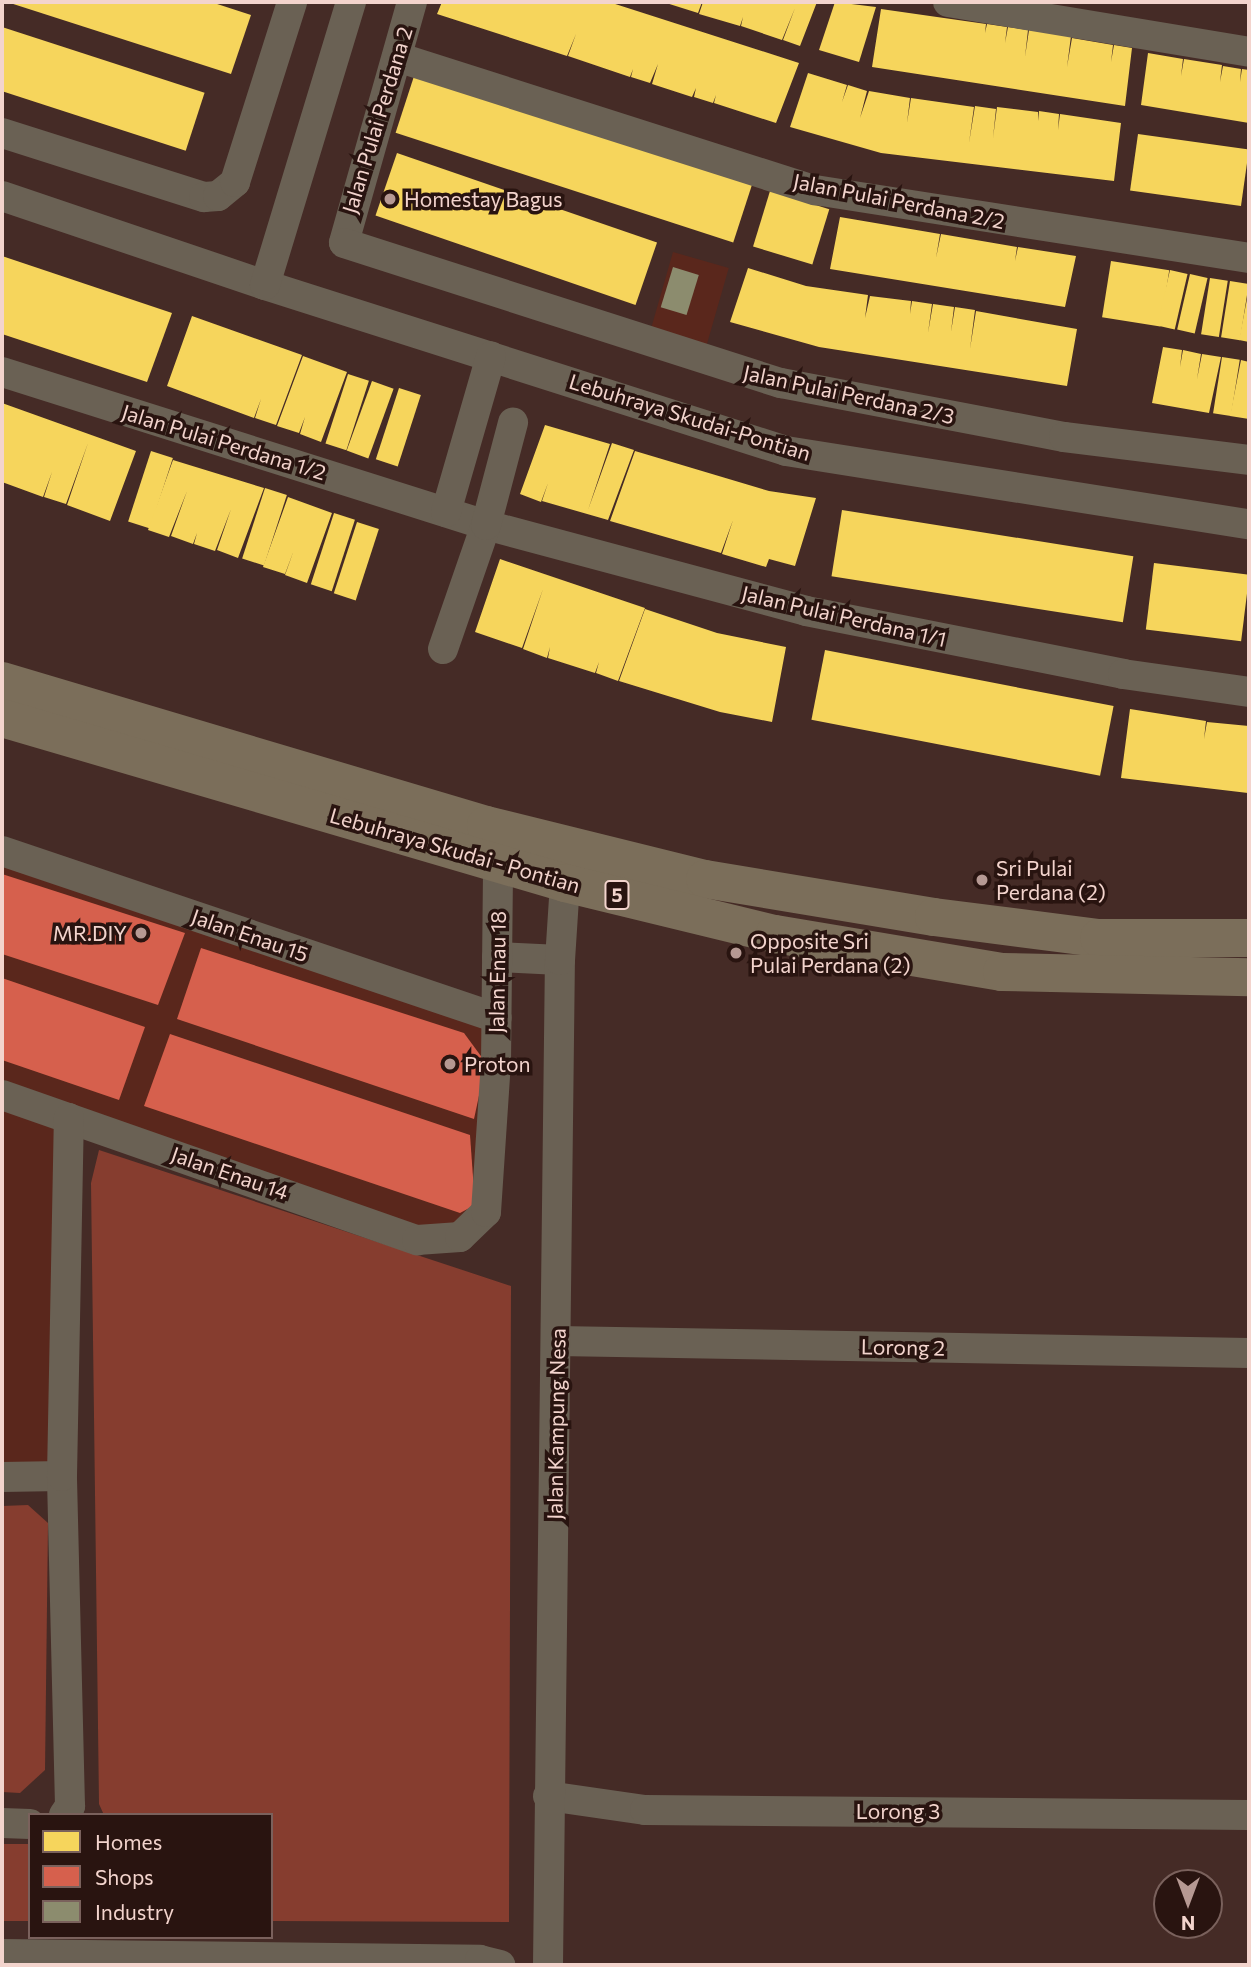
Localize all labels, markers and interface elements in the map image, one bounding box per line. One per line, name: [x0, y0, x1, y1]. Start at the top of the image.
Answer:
street label: Jalan Pulai Perdana 2: [337, 24, 417, 216]
street label: Jalan Pulai Perdana 2/2: [791, 168, 1007, 234]
place label: Homestay Bagus: [404, 186, 563, 212]
marker: Homestay Bagus: [382, 191, 398, 207]
street label: Jalan Pulai Perdana 2/3: [741, 359, 957, 429]
street label: Lebuhraya Skudai-Pontian: [566, 368, 814, 466]
street label: Jalan Pulai Perdana 1/2: [119, 399, 329, 485]
street label: Jalan Pulai Perdana 1/1: [739, 580, 949, 652]
street label: Lebuhraya Skudai - Pontian: [327, 802, 583, 898]
place label: Sri Pulai Perdana (2): [996, 855, 1106, 905]
marker: Sri Pulai Perdana (2): [974, 872, 990, 888]
road number: 5: [603, 880, 631, 911]
street label: Jalan Enau 15: [188, 903, 312, 967]
street label: Jalan Enau 18: [483, 911, 511, 1033]
place label: MR.DIY: [53, 920, 127, 946]
marker: MR.DIY: [133, 925, 149, 941]
place label: Opposite Sri Pulai Perdana (2): [750, 928, 911, 978]
marker: Opposite Sri Pulai Perdana (2): [728, 945, 744, 961]
place label: Proton: [464, 1051, 531, 1077]
marker: Proton: [442, 1056, 458, 1072]
street label: Jalan Enau 14: [168, 1141, 292, 1205]
street label: Jalan Kampung Nesa: [542, 1328, 570, 1520]
street label: Lorong 2: [861, 1334, 945, 1360]
street label: Lorong 3: [856, 1798, 940, 1824]
legend: [28, 1813, 273, 1939]
text: Homes: [95, 1829, 162, 1854]
text: Shops: [95, 1864, 154, 1889]
north arrow: [1153, 1869, 1223, 1939]
text: Industry: [95, 1899, 174, 1924]
text: N: [1181, 1912, 1195, 1935]

